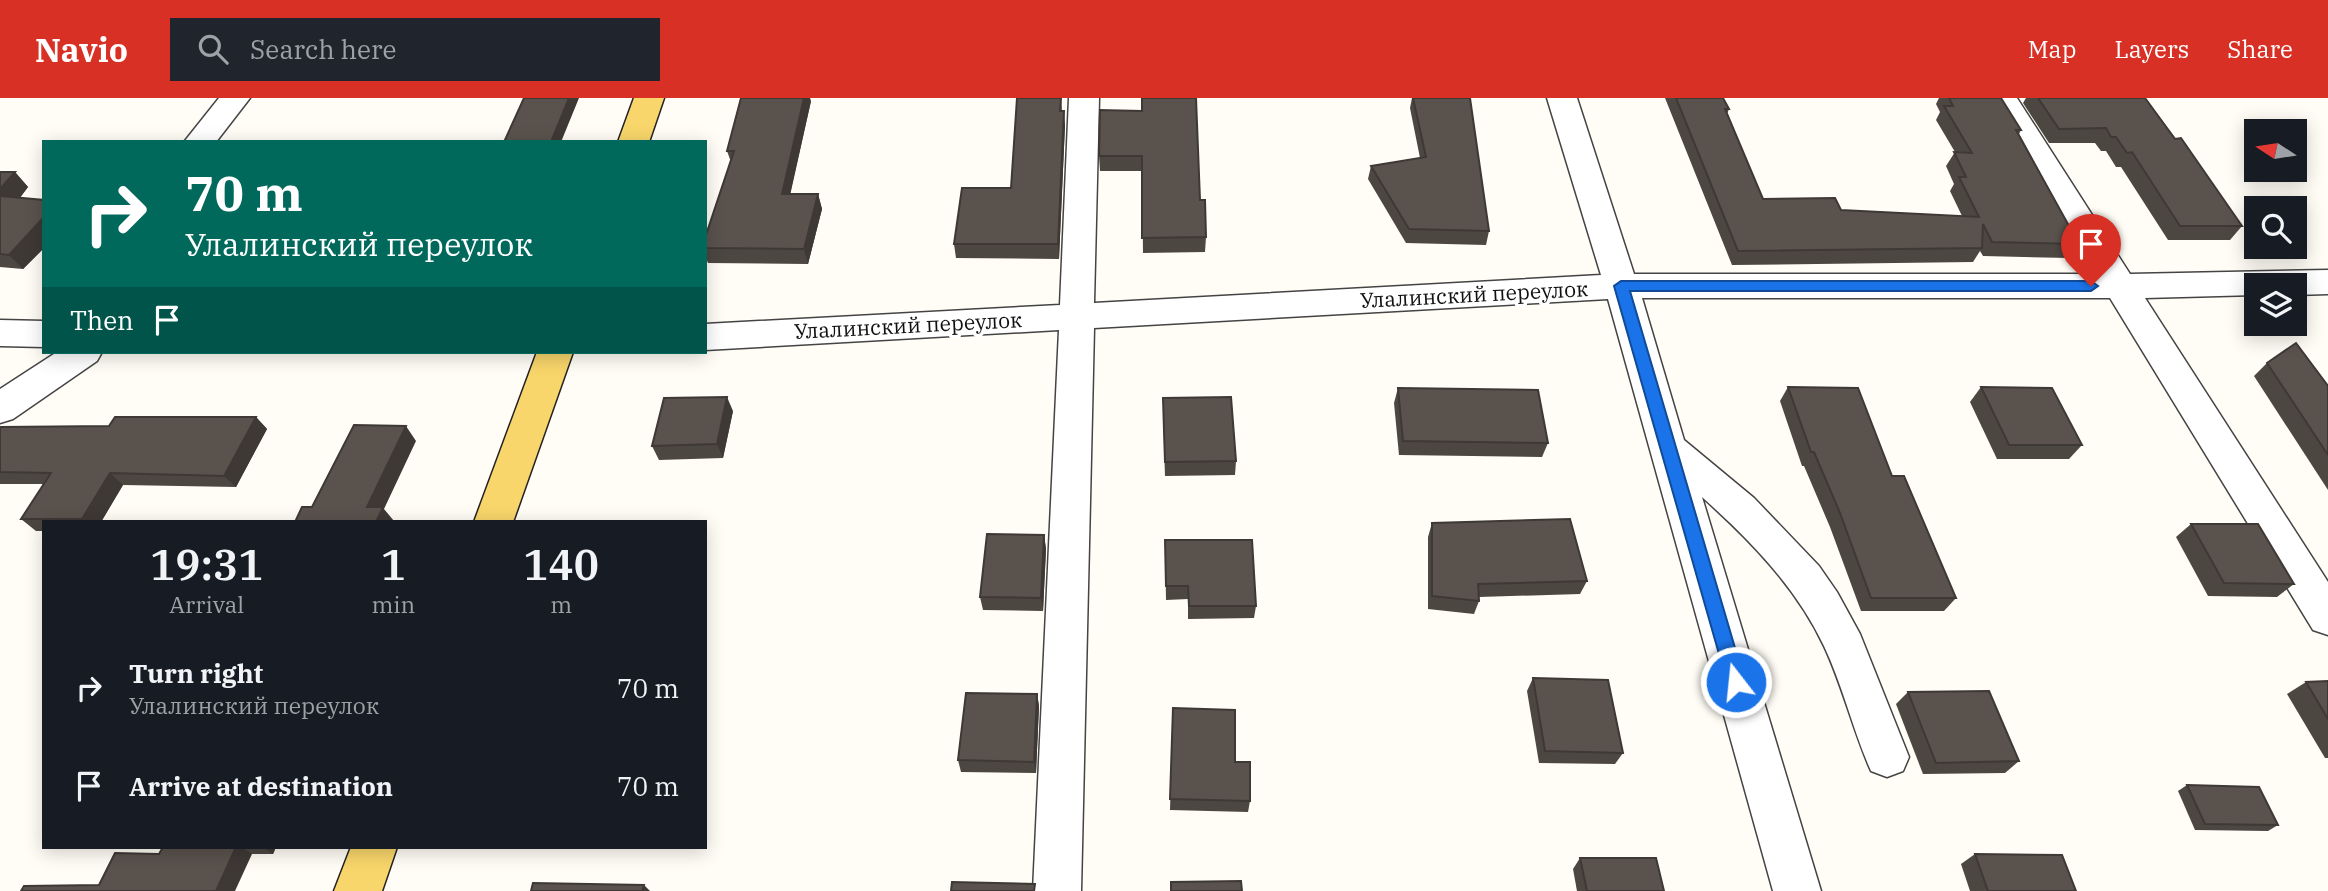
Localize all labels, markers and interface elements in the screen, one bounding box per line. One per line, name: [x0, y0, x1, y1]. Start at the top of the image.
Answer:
search box: [170, 18, 660, 81]
text: Navio: [35, 28, 128, 71]
icon: search: [194, 30, 232, 68]
text: Search here: [250, 32, 396, 66]
text: Map: [2028, 33, 2076, 65]
text: Layers: [2114, 33, 2189, 65]
text: Share: [2227, 33, 2293, 65]
north arrow: [2244, 119, 2306, 182]
map controls: [2244, 119, 2307, 336]
text: 70 m: [185, 161, 303, 224]
icon: right: [70, 168, 161, 259]
button: search: [2244, 196, 2307, 259]
pin: [2061, 214, 2121, 286]
text: Улалинский переулок: [185, 223, 533, 265]
icon: arrive: [2072, 225, 2110, 263]
button: layers: [2244, 273, 2307, 336]
street label: Улалинский переулок: [1359, 274, 1589, 314]
icon: arrive: [148, 301, 186, 339]
text: Then: [70, 303, 134, 337]
street label: Улалинский переулок: [793, 305, 1023, 345]
text: 19:31: [150, 537, 263, 592]
text: 1: [381, 537, 406, 592]
text: 140: [523, 537, 599, 592]
text: Arrival: [169, 589, 244, 619]
text: min: [371, 589, 415, 619]
text: m: [550, 589, 572, 619]
position arrow: [1699, 645, 1773, 719]
text: Turn right: [129, 656, 263, 690]
icon: right: [70, 669, 108, 707]
text: 70 m: [617, 671, 679, 705]
text: Улалинский переулок: [129, 690, 379, 720]
icon: arrive: [70, 767, 108, 805]
text: Arrive at destination: [129, 769, 393, 803]
text: 70 m: [617, 769, 679, 803]

